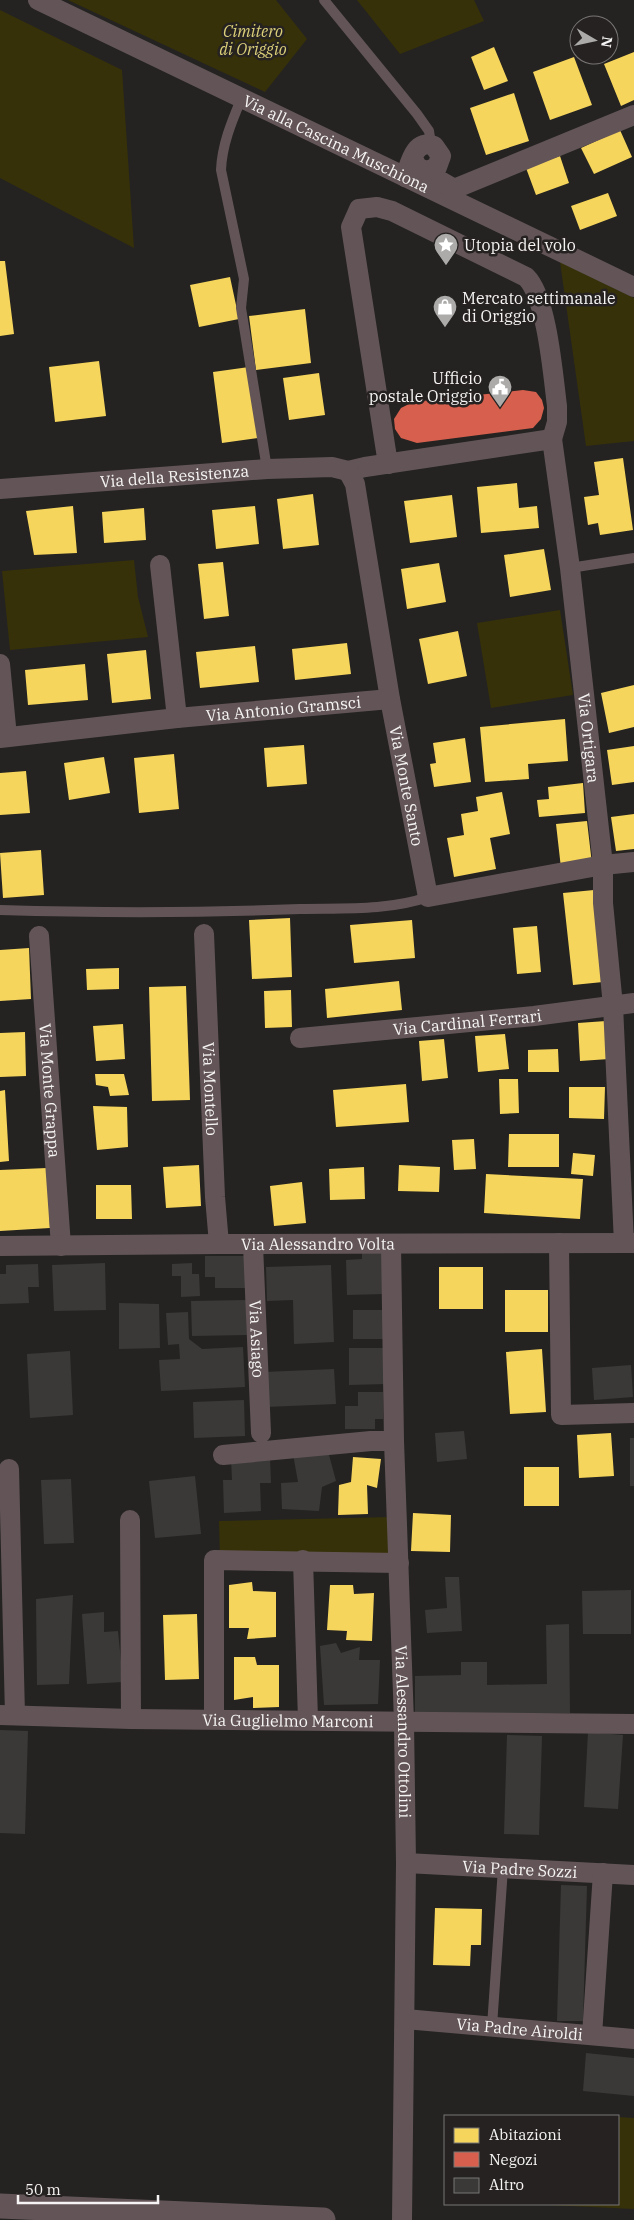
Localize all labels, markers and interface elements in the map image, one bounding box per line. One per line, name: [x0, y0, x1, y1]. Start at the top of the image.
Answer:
north arrow: [569, 15, 619, 65]
park label: Cimitero di Origgio: [219, 21, 287, 59]
text: N: [597, 35, 617, 49]
street label: Via alla Cascina Muschiona: [240, 90, 433, 197]
place icon: Utopia del volo: [433, 232, 459, 266]
place label: Utopia del volo: [464, 235, 576, 255]
place label: Mercato settimanale di Origgio: [462, 288, 616, 326]
shop icon: Mercato settimanale di Origgio: [432, 294, 458, 328]
place label: Ufficio postale Origgio: [369, 368, 482, 406]
public building icon: Ufficio postale Origgio: [487, 374, 513, 408]
street label: Via della Resistenza: [99, 460, 250, 491]
street label: Via Antonio Gramsci: [205, 692, 362, 725]
street label: Via Ortigara: [574, 692, 604, 784]
street label: Via Monte Santo: [385, 724, 428, 848]
street label: Via Cardinal Ferrari: [392, 1005, 543, 1039]
street label: Via Monte Grappa: [35, 1023, 65, 1159]
street label: Via Montello: [199, 1042, 222, 1136]
street label: Via Alessandro Volta: [241, 1234, 395, 1254]
street label: Via Asiago: [245, 1300, 269, 1378]
street label: Via Alessandro Ottolini: [391, 1645, 415, 1818]
street label: Via Guglielmo Marconi: [202, 1710, 374, 1731]
street label: Via Padre Sozzi: [462, 1856, 578, 1882]
street label: Via Padre Airoldi: [455, 2014, 584, 2045]
legend: [444, 2115, 619, 2205]
text: Abitazioni: [489, 2125, 562, 2144]
text: Negozi: [489, 2150, 538, 2169]
scale bar: [18, 2172, 158, 2204]
text: Altro: [489, 2175, 524, 2194]
text: 50 m: [25, 2180, 61, 2199]

